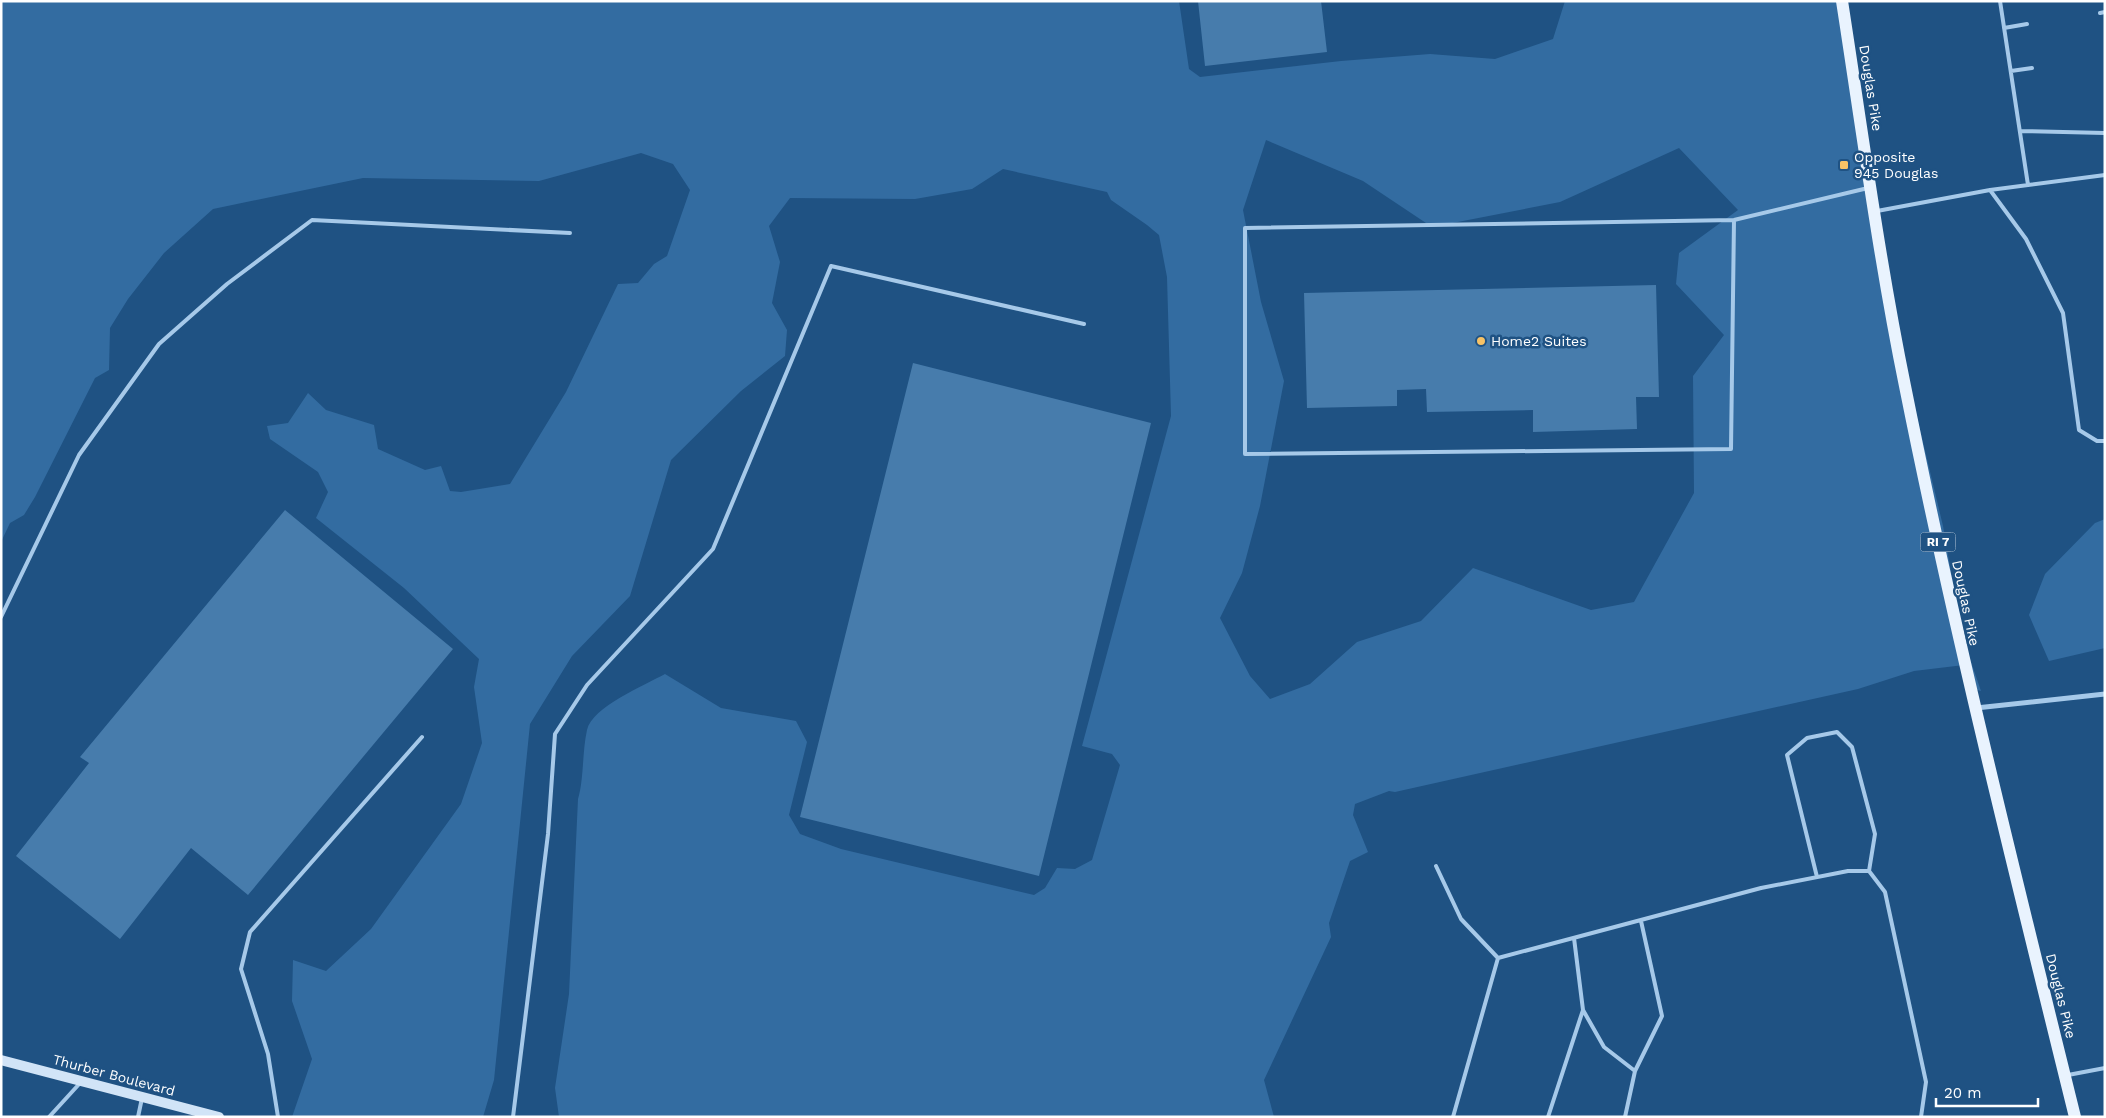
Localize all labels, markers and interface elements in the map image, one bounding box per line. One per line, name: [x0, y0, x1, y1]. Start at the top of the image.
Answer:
street label: Douglas Pike: [1856, 44, 1886, 132]
place label: Opposite 945 Douglas: [1854, 149, 1938, 181]
marker: Opposite 945 Douglas: [1838, 159, 1850, 171]
place label: Home2 Suites: [1491, 333, 1587, 349]
marker: Home2 Suites: [1475, 335, 1487, 347]
road number: RI 7: [1920, 532, 1956, 552]
street label: Douglas Pike: [1949, 559, 1983, 647]
street label: Douglas Pike: [2043, 952, 2079, 1040]
street label: Thurber Boulevard: [51, 1051, 177, 1099]
scale bar: [1936, 1076, 2038, 1108]
text: 20 m: [1944, 1084, 1982, 1102]

